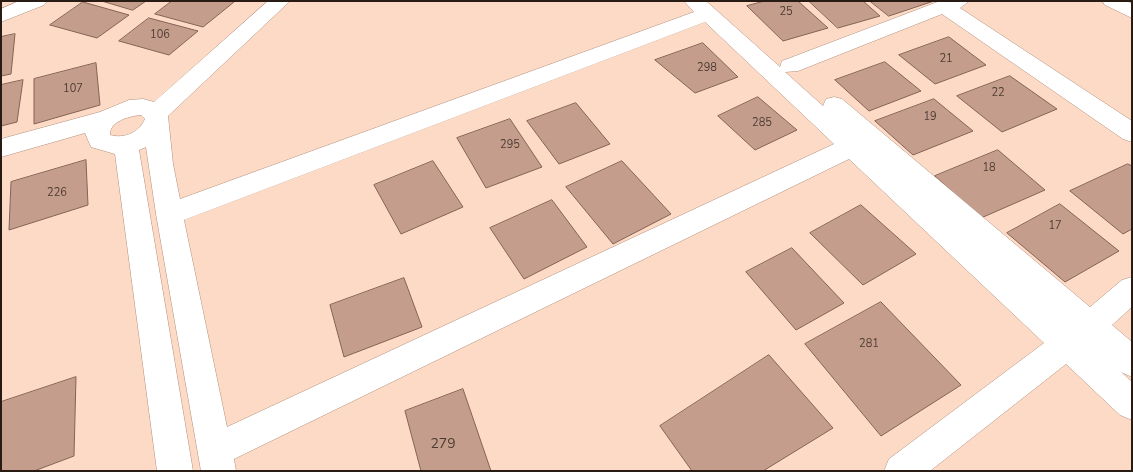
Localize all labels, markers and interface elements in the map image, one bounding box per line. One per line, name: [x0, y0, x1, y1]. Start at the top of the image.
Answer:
house number: 25: [779, 5, 793, 19]
house number: 106: [150, 28, 170, 42]
house number: 21: [939, 52, 953, 66]
house number: 298: [697, 61, 717, 75]
house number: 107: [63, 82, 83, 96]
house number: 22: [991, 86, 1005, 100]
house number: 19: [923, 110, 937, 124]
house number: 285: [752, 116, 772, 130]
house number: 295: [500, 138, 520, 152]
house number: 18: [982, 161, 996, 175]
house number: 226: [47, 186, 67, 200]
house number: 17: [1048, 219, 1062, 233]
house number: 281: [859, 337, 879, 351]
house number: 279: [430, 437, 456, 453]

